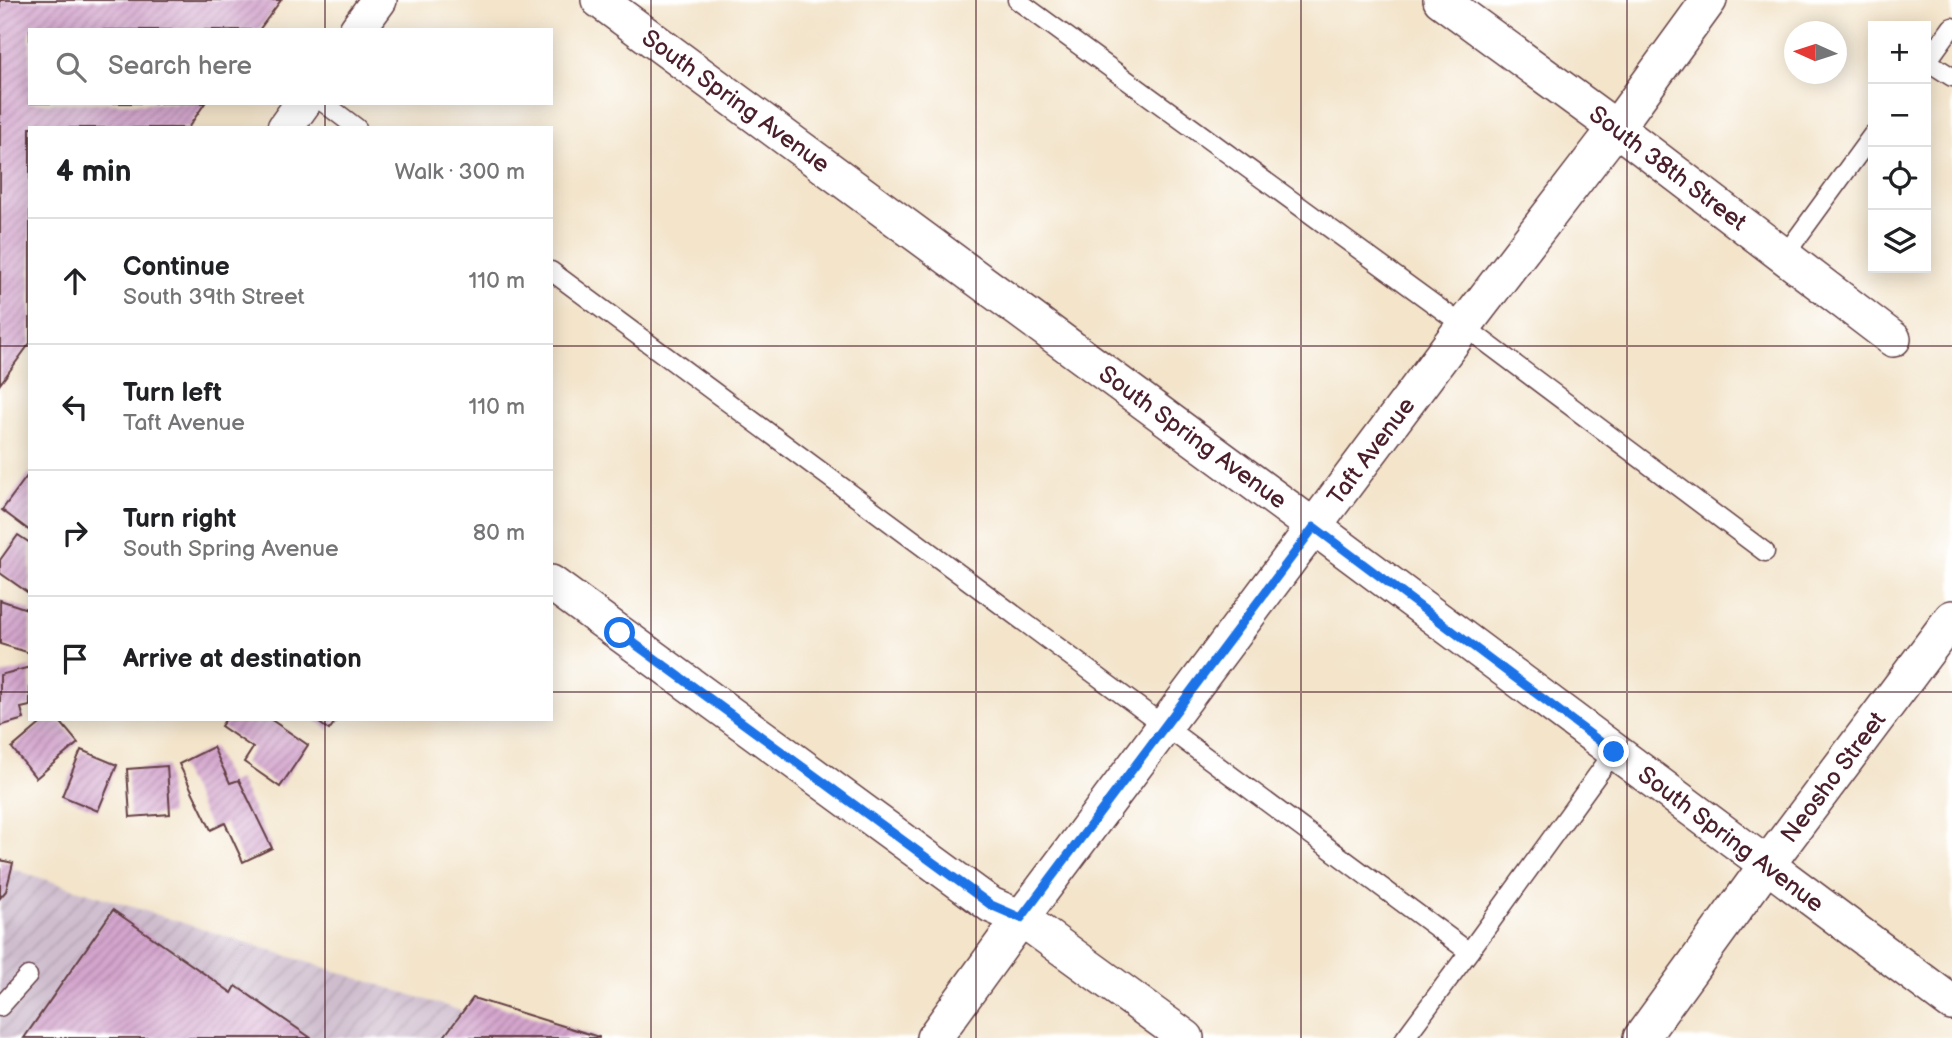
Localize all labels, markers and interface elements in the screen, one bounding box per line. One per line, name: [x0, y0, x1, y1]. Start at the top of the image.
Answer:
north arrow: [1784, 21, 1847, 84]
map controls: [1868, 21, 1931, 273]
button: +: [1868, 21, 1931, 84]
street label: South Spring Avenue: [636, 24, 835, 179]
search box: [28, 28, 553, 105]
icon: search: [52, 48, 90, 86]
text: Search here: [108, 51, 252, 82]
button: −: [1868, 84, 1931, 147]
street label: South 38th Street: [1583, 100, 1753, 237]
button: locate: [1868, 147, 1931, 210]
text: 4 min: [56, 154, 131, 190]
text: Walk · 300 m: [394, 158, 525, 186]
button: layers: [1868, 210, 1931, 273]
text: Continue: [123, 252, 230, 283]
icon: ahead: [56, 262, 94, 300]
text: 110 m: [468, 267, 525, 295]
text: South 39th Street: [123, 283, 305, 311]
street label: South Spring Avenue: [1093, 360, 1292, 515]
text: Turn left: [123, 378, 222, 409]
icon: left: [56, 388, 94, 426]
street label: Taft Avenue: [1322, 392, 1421, 511]
text: 110 m: [468, 393, 525, 421]
text: Taft Avenue: [123, 409, 245, 437]
text: Turn right: [123, 504, 236, 535]
icon: right: [56, 514, 94, 552]
text: 80 m: [473, 519, 525, 547]
text: South Spring Avenue: [123, 535, 339, 563]
route start: [604, 617, 635, 648]
icon: arrive: [56, 640, 94, 678]
text: Arrive at destination: [123, 644, 362, 675]
street label: Neosho Street: [1775, 706, 1892, 849]
route end: [1598, 736, 1629, 767]
street label: South Spring Avenue: [1632, 760, 1829, 919]

